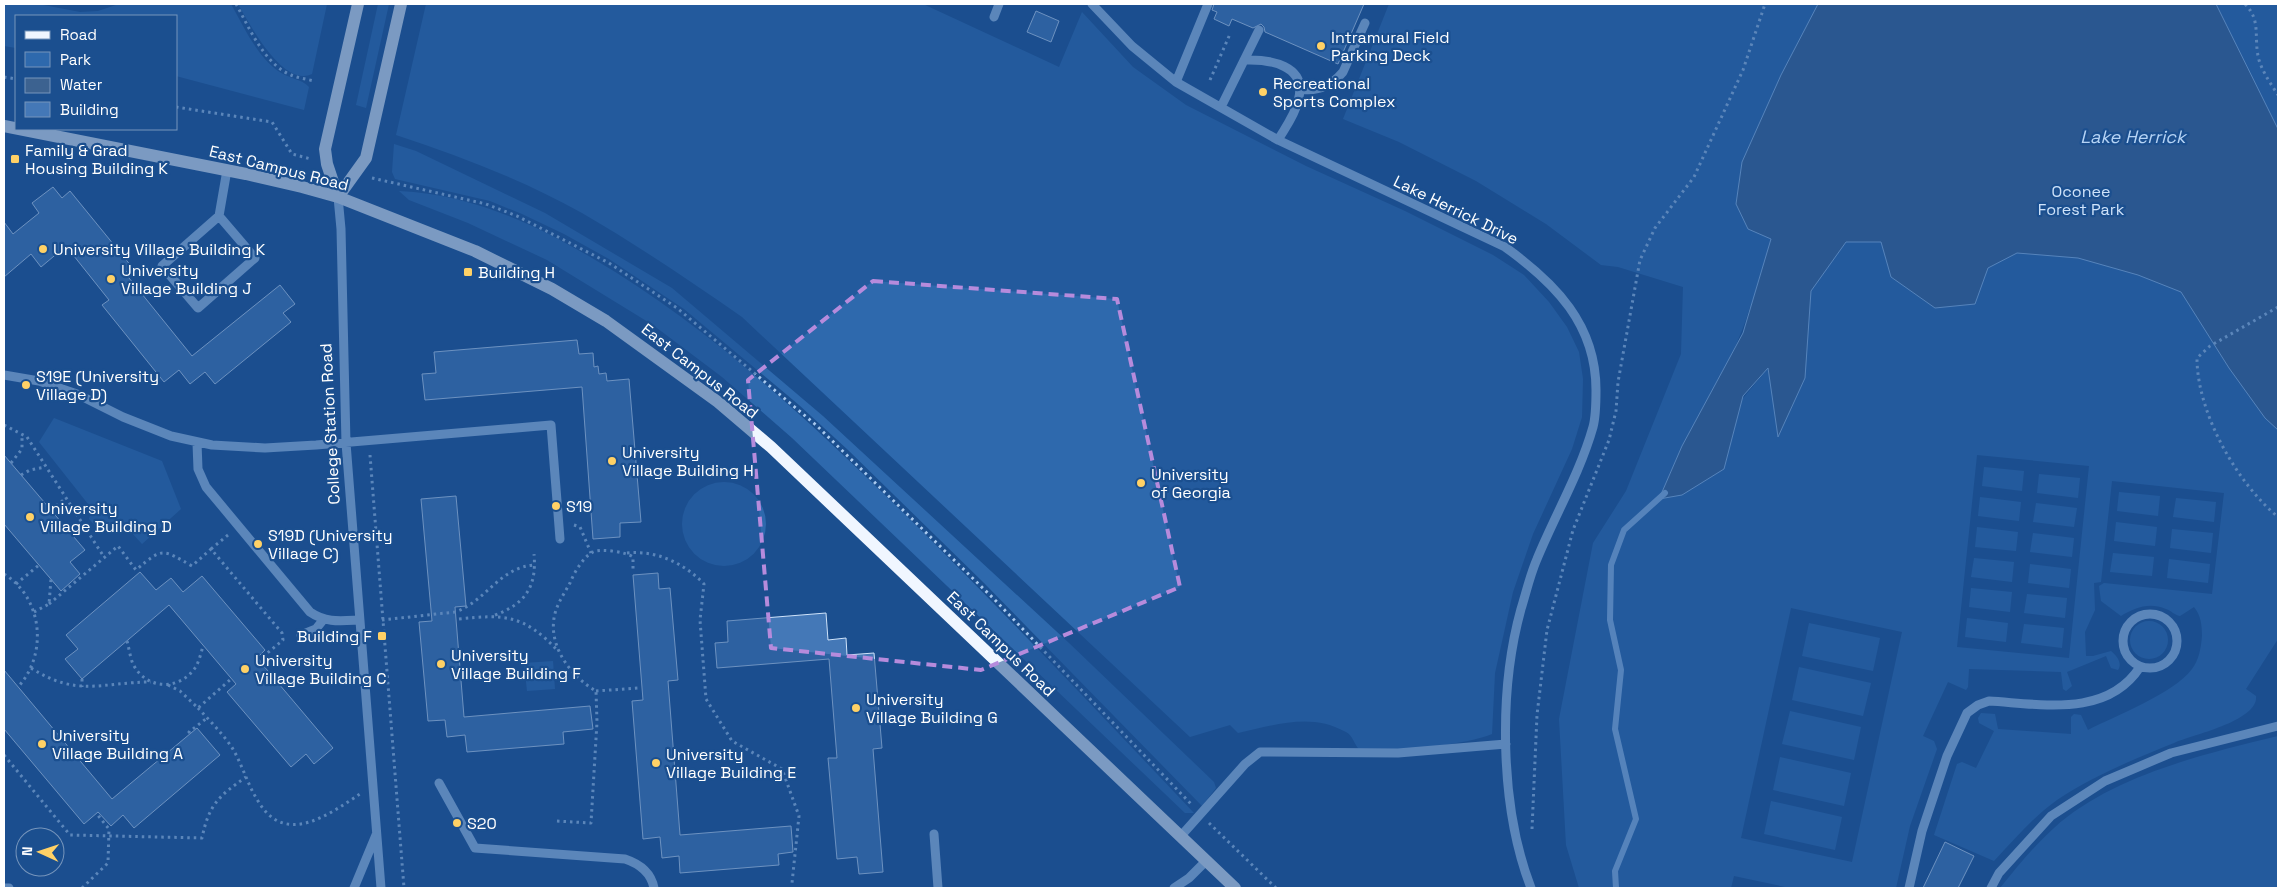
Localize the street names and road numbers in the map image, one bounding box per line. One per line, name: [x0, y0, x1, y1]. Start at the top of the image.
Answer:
street label: East Campus Road: [207, 141, 351, 195]
street label: Lake Herrick Drive: [1390, 171, 1522, 249]
street label: East Campus Road: [637, 319, 763, 423]
street label: College Station Road: [315, 343, 345, 505]
street label: East Campus Road: [942, 587, 1060, 701]

